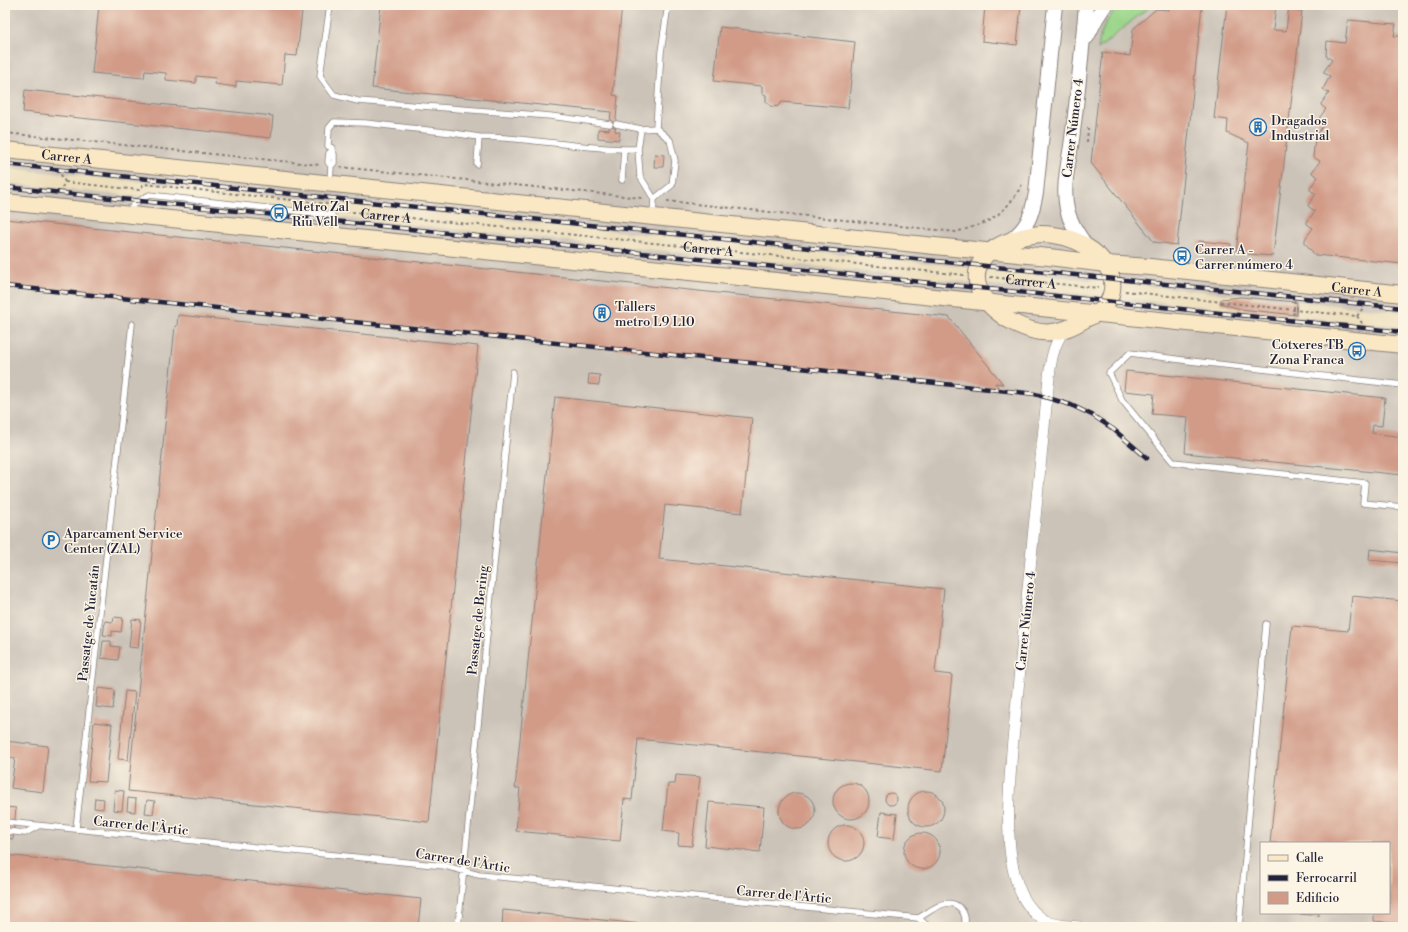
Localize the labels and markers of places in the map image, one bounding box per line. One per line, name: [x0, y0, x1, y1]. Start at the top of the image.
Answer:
place label: Dragados Industrial: [1271, 113, 1330, 144]
building icon: Dragados Industrial: [1248, 117, 1268, 137]
place label: Metro Zal Riu Vell: [292, 199, 349, 230]
bus stop icon: Metro Zal Riu Vell: [269, 203, 289, 223]
place label: Carrer A - Carrer número 4: [1195, 242, 1293, 273]
bus stop icon: Carrer A - Carrer número 4: [1172, 246, 1192, 266]
place label: Tallers metro L9 L10: [615, 299, 695, 330]
building icon: Tallers metro L9 L10: [592, 303, 612, 323]
place label: Cotxeres TB Zona Franca: [1270, 337, 1344, 368]
bus stop icon: Cotxeres TB Zona Franca: [1347, 341, 1367, 361]
place label: Aparcament Service Center (ZAL): [63, 526, 183, 557]
parking icon: Aparcament Service Center (ZAL): [41, 530, 61, 550]

